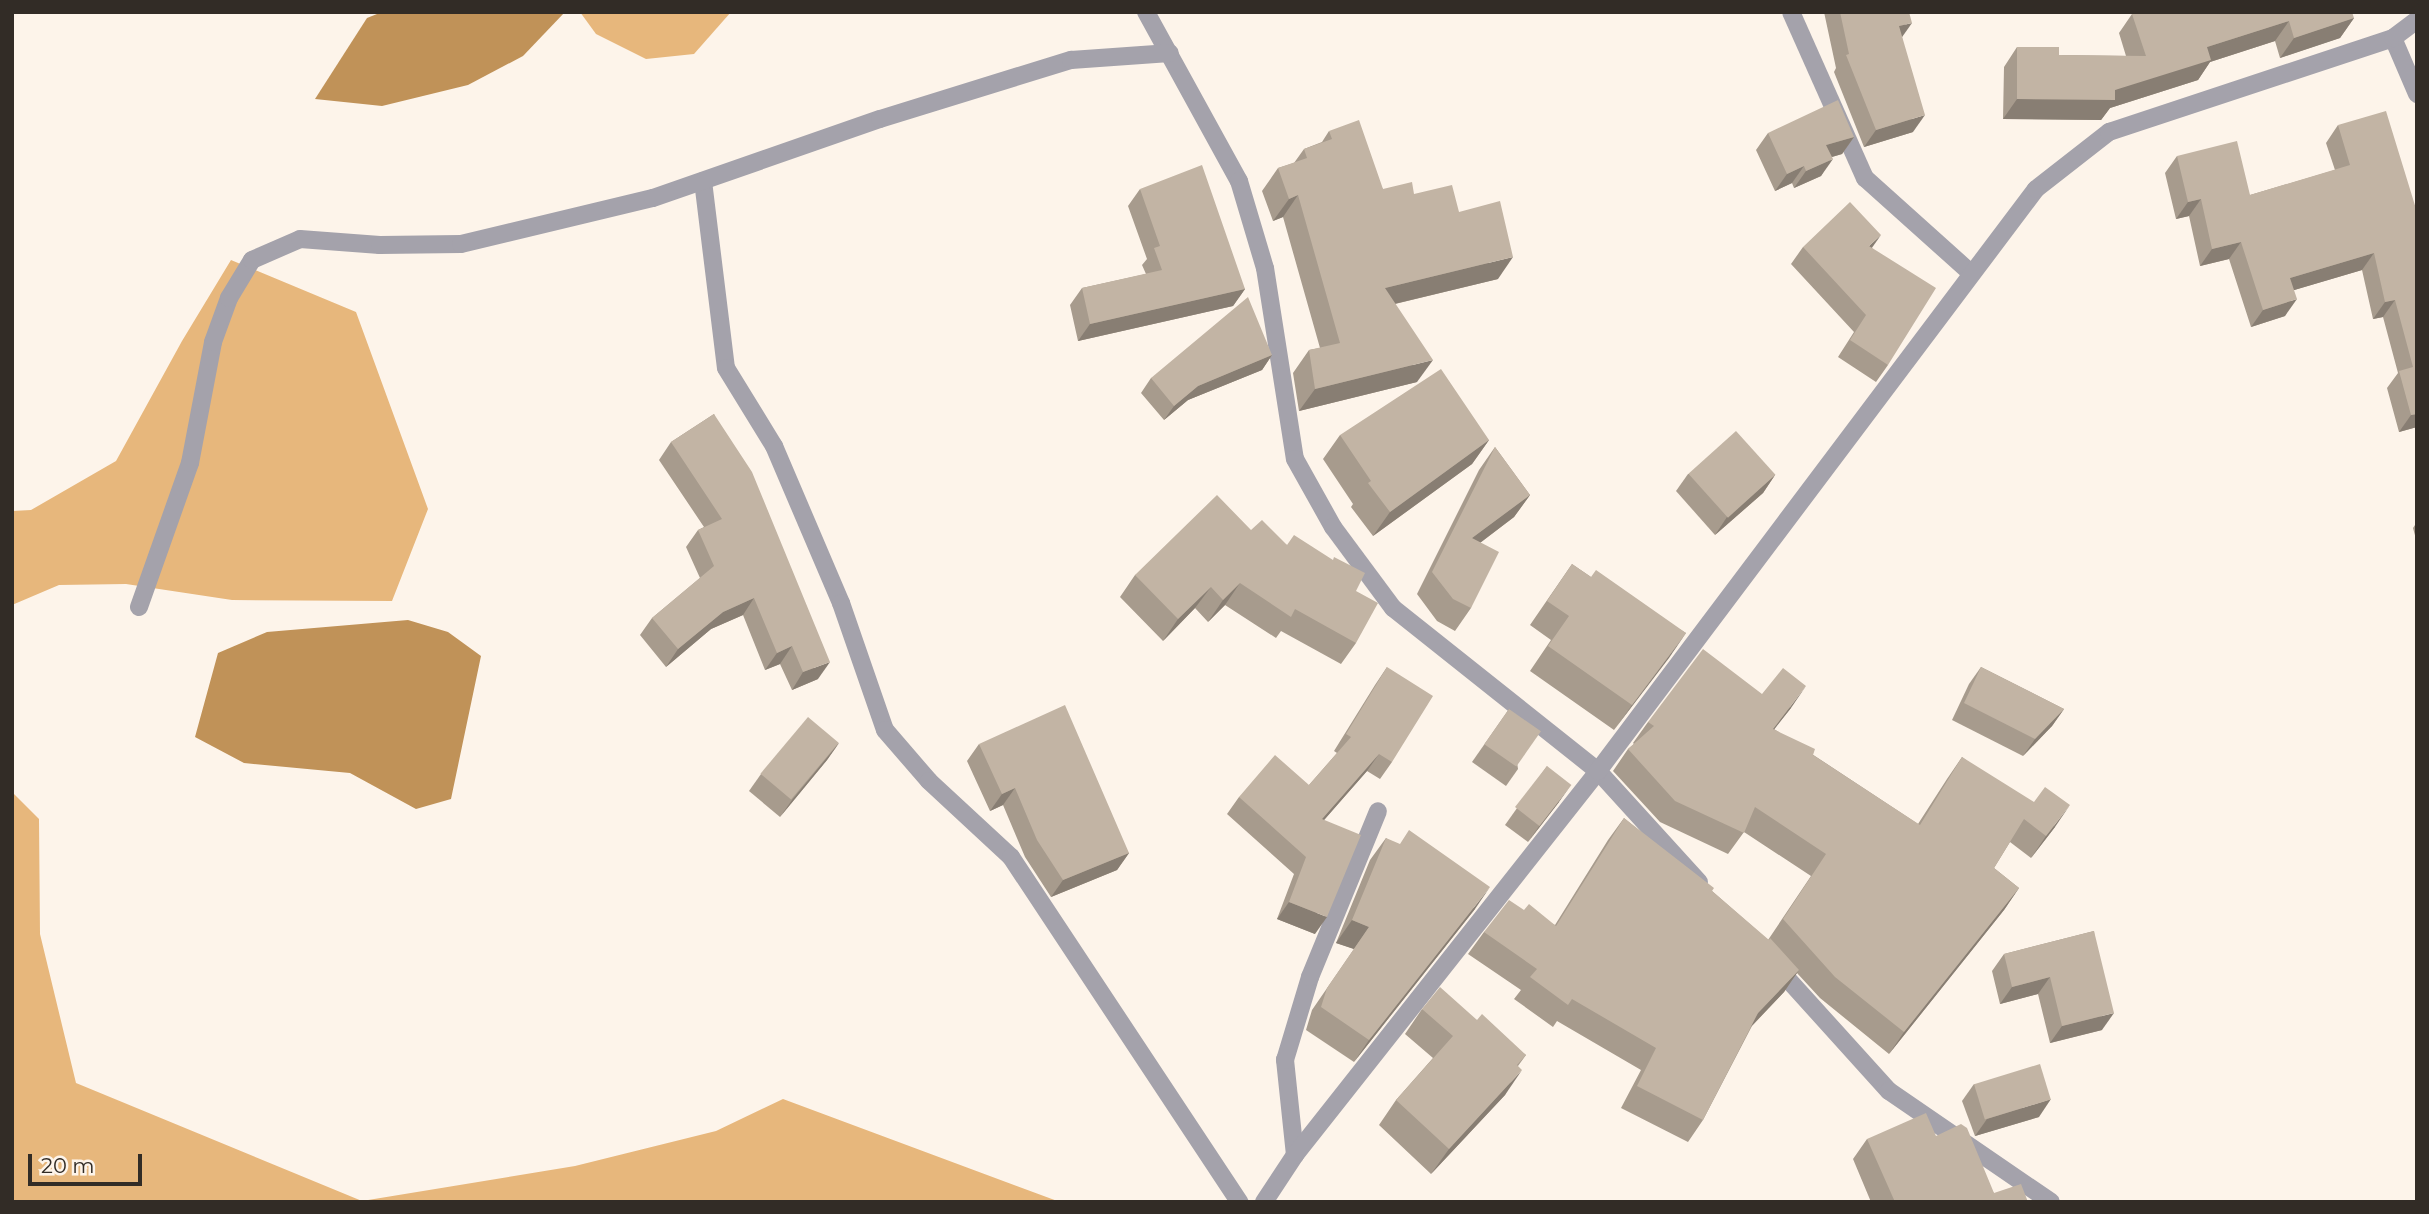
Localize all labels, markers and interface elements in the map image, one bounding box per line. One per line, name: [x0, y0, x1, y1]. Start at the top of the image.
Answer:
scale bar: [32, 1140, 145, 1184]
text: 20 m: [41, 1153, 95, 1178]

